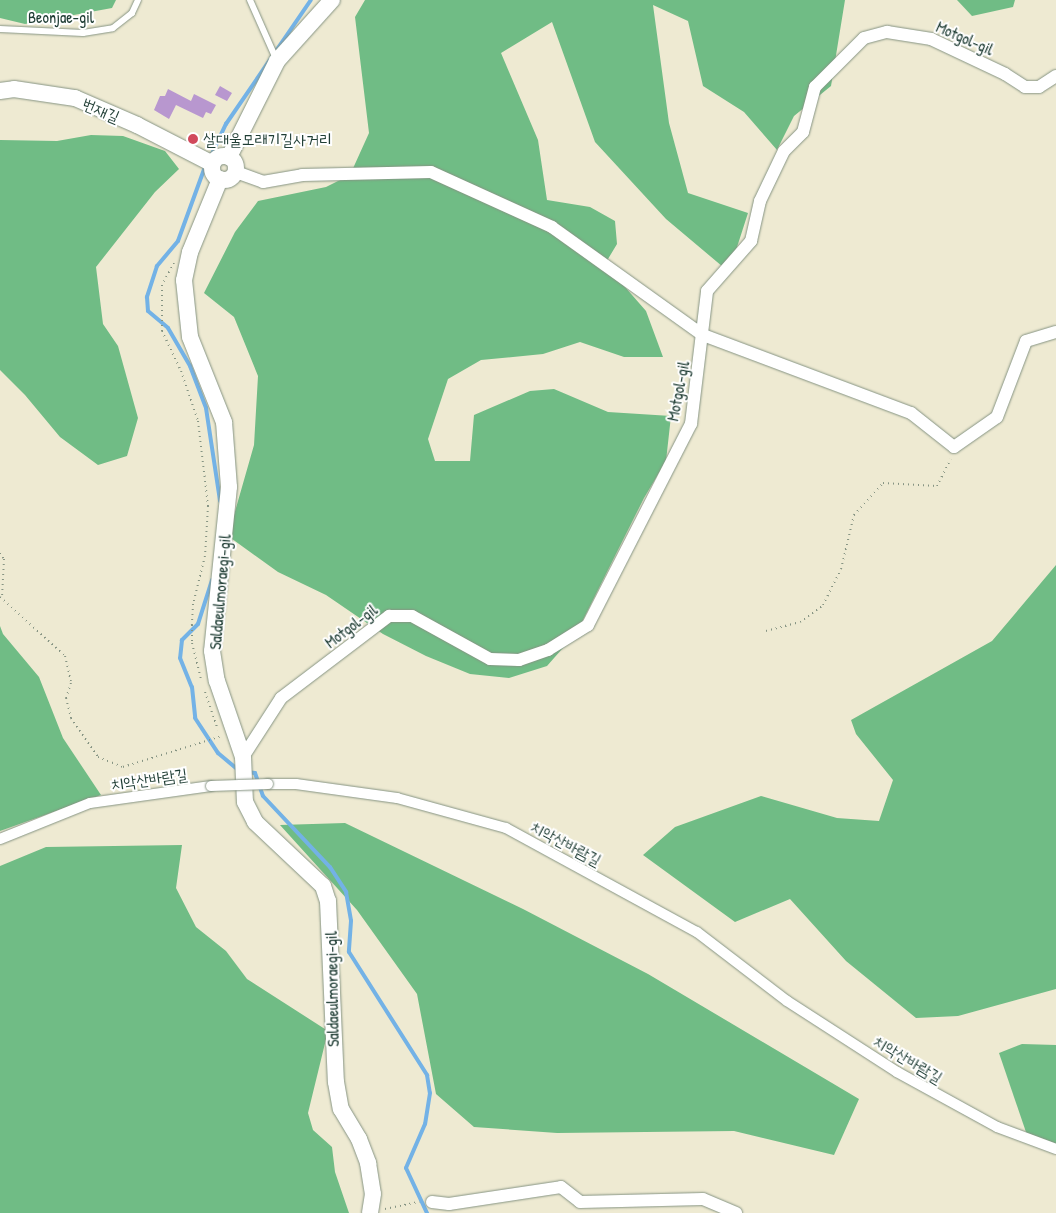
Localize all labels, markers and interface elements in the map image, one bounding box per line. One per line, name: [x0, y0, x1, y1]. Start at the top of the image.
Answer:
street label: Beonjae-gil: [28, 7, 94, 27]
street label: Motgol-gil: [933, 17, 997, 59]
street label: 번재길: [79, 94, 123, 126]
place label: 살대울모래기길사거리: [203, 129, 332, 149]
marker: 살대울모래기길사거리: [187, 133, 199, 145]
street label: Motgol-gil: [663, 359, 693, 423]
street label: Saldaeulmoraegi-gil: [205, 534, 235, 650]
street label: Motgol-gil: [321, 600, 381, 652]
street label: 치악산바람길: [109, 764, 189, 794]
street label: 치악산바람길: [527, 816, 605, 870]
street label: Saldaeulmoraegi-gil: [321, 931, 343, 1047]
street label: 치악산바람길: [870, 1031, 946, 1087]

